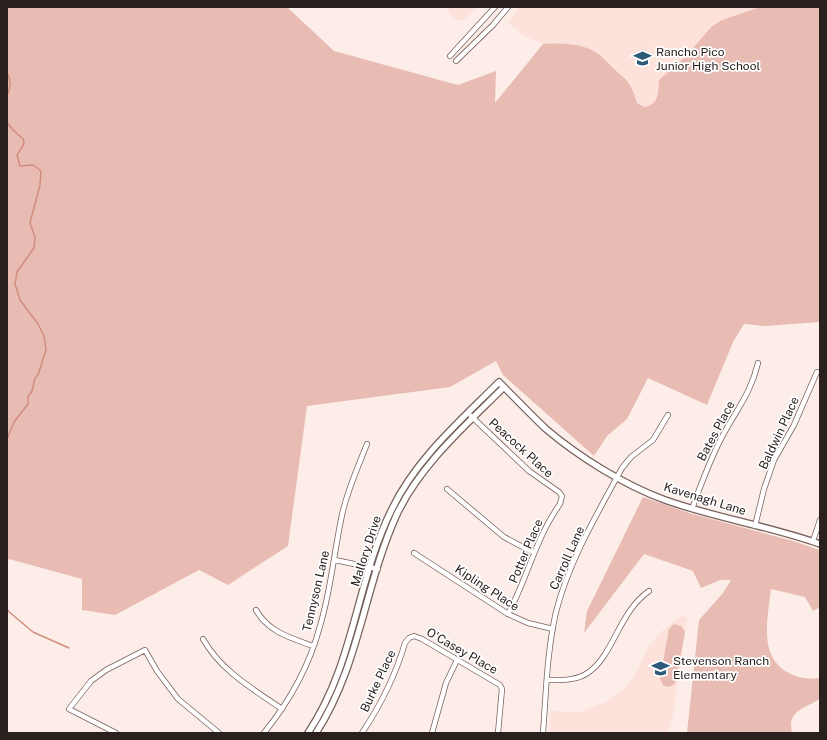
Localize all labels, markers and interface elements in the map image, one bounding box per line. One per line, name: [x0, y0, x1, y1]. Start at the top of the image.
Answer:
place label: Rancho Pico Junior High School: [656, 45, 760, 73]
school or university icon: Rancho Pico Junior High School: [633, 49, 653, 69]
street label: Baldwin Place: [756, 394, 802, 472]
street label: Bates Place: [694, 399, 738, 463]
street label: Peacock Place: [486, 416, 556, 481]
street label: Kavenagh Lane: [662, 480, 748, 518]
street label: Mallory Drive: [348, 514, 384, 588]
street label: Potter Place: [506, 517, 546, 585]
street label: Carroll Lane: [547, 524, 587, 592]
street label: Tennyson Lane: [300, 549, 332, 633]
street label: Kipling Place: [452, 562, 522, 614]
street label: O'Casey Place: [424, 625, 500, 677]
street label: Burke Place: [357, 647, 399, 714]
place label: Stevenson Ranch Elementary: [673, 654, 769, 682]
school or university icon: Stevenson Ranch Elementary: [650, 658, 670, 678]

